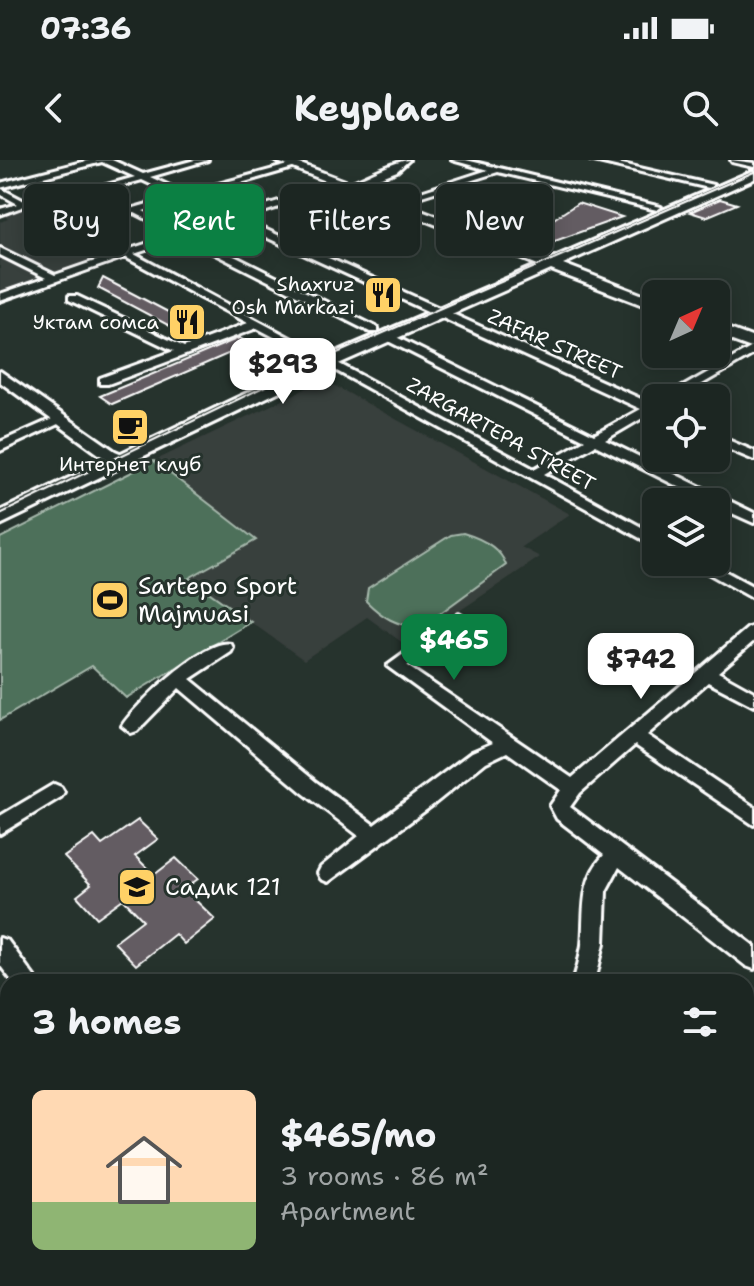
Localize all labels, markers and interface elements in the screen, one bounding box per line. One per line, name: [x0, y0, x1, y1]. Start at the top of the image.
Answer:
text: 07:36: [40, 8, 131, 49]
text: Keyplace: [294, 84, 460, 133]
icon: back: [32, 86, 76, 130]
icon: search: [678, 86, 722, 130]
chip: Buy: [24, 184, 129, 256]
chip: Rent: [145, 184, 264, 256]
chip: Filters: [280, 184, 420, 256]
chip: New: [436, 184, 553, 256]
place label: Shaxruz Osh Markazi: [231, 271, 355, 320]
restaurant icon: Shaxruz Osh Markazi: [362, 274, 404, 316]
north arrow: [642, 280, 730, 368]
map controls: [642, 280, 730, 576]
restaurant icon: Уктам сомса: [166, 301, 208, 343]
street label: ZAFAR STREET: [484, 303, 626, 385]
place label: Уктам сомса: [33, 309, 160, 335]
pin: $293: [236, 338, 330, 406]
text: $293: [248, 346, 318, 381]
street label: ZARGARTEPA STREET: [402, 371, 600, 497]
button: locate: [642, 384, 730, 472]
cafe icon: Интернет клуб: [109, 406, 151, 448]
place label: Интернет клуб: [59, 451, 201, 477]
button: layers: [642, 488, 730, 576]
place label: Sartepo Sport Majmuasi: [138, 570, 297, 630]
sports icon: Sartepo Sport Majmuasi: [89, 579, 131, 621]
pin: $465: [407, 614, 501, 682]
text: $465: [419, 622, 489, 657]
pin: $742: [594, 633, 688, 701]
text: $742: [606, 641, 676, 676]
school or university icon: Садик 121: [116, 866, 158, 908]
place label: Садик 121: [165, 871, 281, 903]
text: 3 homes: [32, 999, 181, 1045]
icon: filters: [678, 1000, 722, 1044]
text: $465/mo: [280, 1112, 437, 1158]
icon: home: [96, 1122, 192, 1218]
text: 3 rooms · 86 m²: [280, 1158, 489, 1193]
text: Apartment: [280, 1193, 416, 1228]

